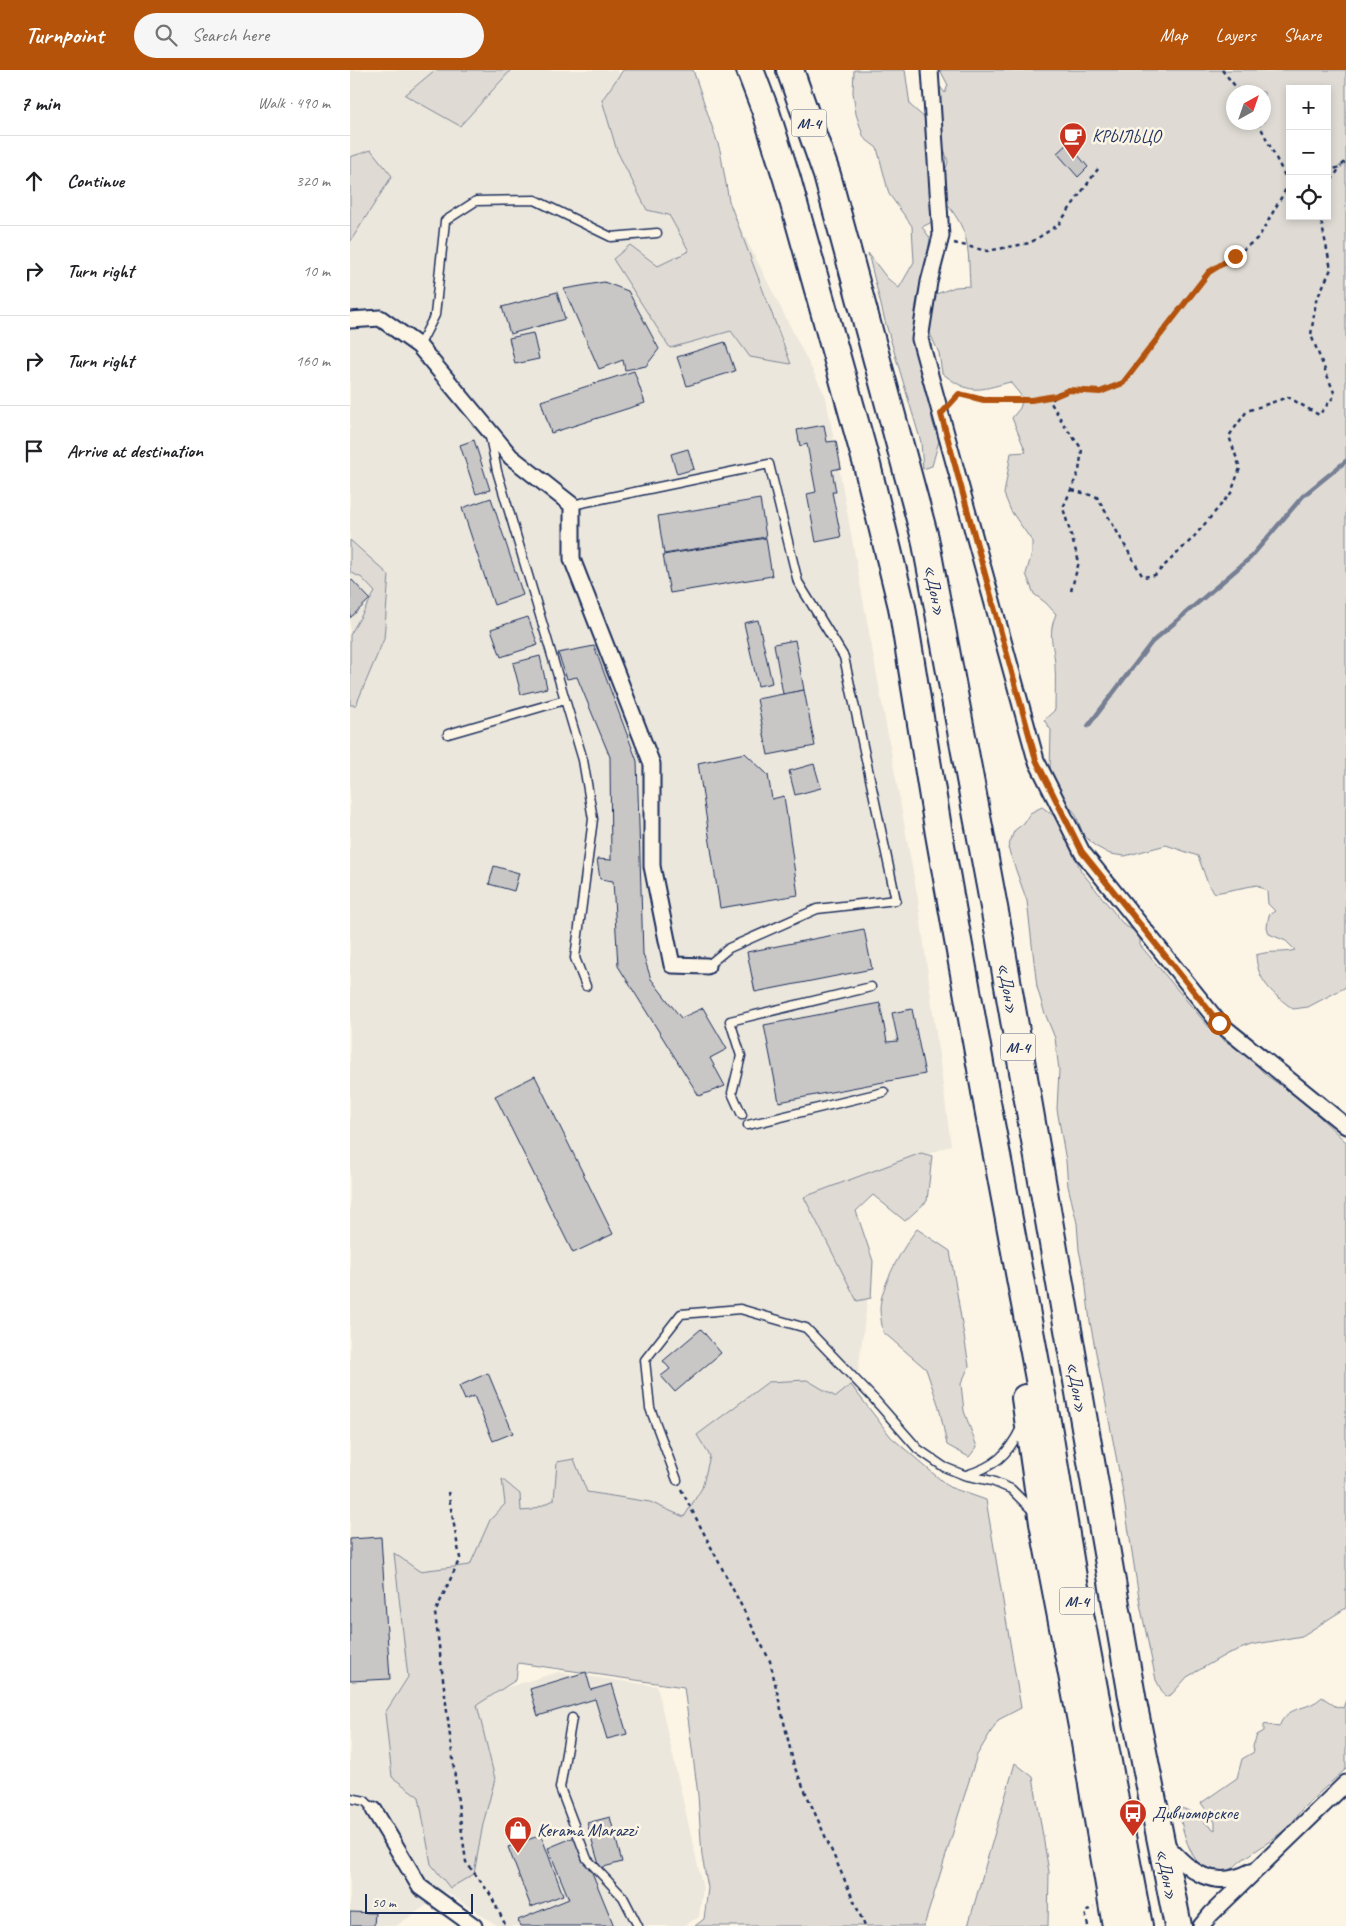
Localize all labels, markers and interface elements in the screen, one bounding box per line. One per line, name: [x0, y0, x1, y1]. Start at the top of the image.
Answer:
search box: [134, 13, 484, 58]
text: Turnpoint: [25, 20, 104, 50]
icon: search: [152, 21, 180, 49]
text: Search here: [192, 23, 269, 47]
text: Map: [1160, 24, 1188, 46]
text: Layers: [1216, 24, 1255, 46]
text: Share: [1283, 24, 1321, 46]
north arrow: [1226, 85, 1271, 130]
map controls: [1286, 85, 1331, 220]
button: +: [1286, 85, 1331, 130]
text: 7 min: [20, 90, 60, 116]
text: Walk · 490 m: [258, 93, 330, 113]
road number: М-4: [792, 110, 826, 136]
cafe icon: КРЫЛЬЦО: [1058, 121, 1088, 160]
place label: КРЫЛЬЦО: [1092, 125, 1163, 147]
button: −: [1286, 130, 1331, 175]
icon: ahead: [20, 167, 48, 195]
text: Continue: [67, 169, 124, 193]
text: 320 m: [296, 171, 330, 191]
button: locate: [1286, 175, 1331, 220]
route end: [1224, 245, 1247, 268]
icon: right: [20, 257, 48, 285]
text: Turn right: [67, 259, 134, 283]
text: 10 m: [303, 261, 330, 281]
icon: right: [20, 347, 48, 375]
text: Turn right: [67, 349, 134, 373]
text: 160 m: [296, 351, 330, 371]
icon: arrive: [20, 437, 48, 465]
text: Arrive at destination: [67, 439, 203, 463]
street label: «Дон»: [919, 563, 951, 617]
street label: «Дон»: [993, 961, 1023, 1015]
route start: [1208, 1012, 1231, 1035]
road number: М-4: [1000, 1034, 1036, 1060]
street label: «Дон»: [1062, 1360, 1092, 1414]
road number: М-4: [1060, 1588, 1094, 1614]
bus stop icon: Дивноморское: [1118, 1798, 1148, 1837]
place label: Дивноморское: [1152, 1802, 1239, 1824]
shop icon: Kerama Marazzi: [503, 1815, 533, 1854]
place label: Kerama Marazzi: [537, 1819, 639, 1841]
street label: «Дон»: [1151, 1847, 1183, 1901]
scale bar: [365, 1891, 472, 1914]
text: 50 m: [372, 1894, 396, 1911]

